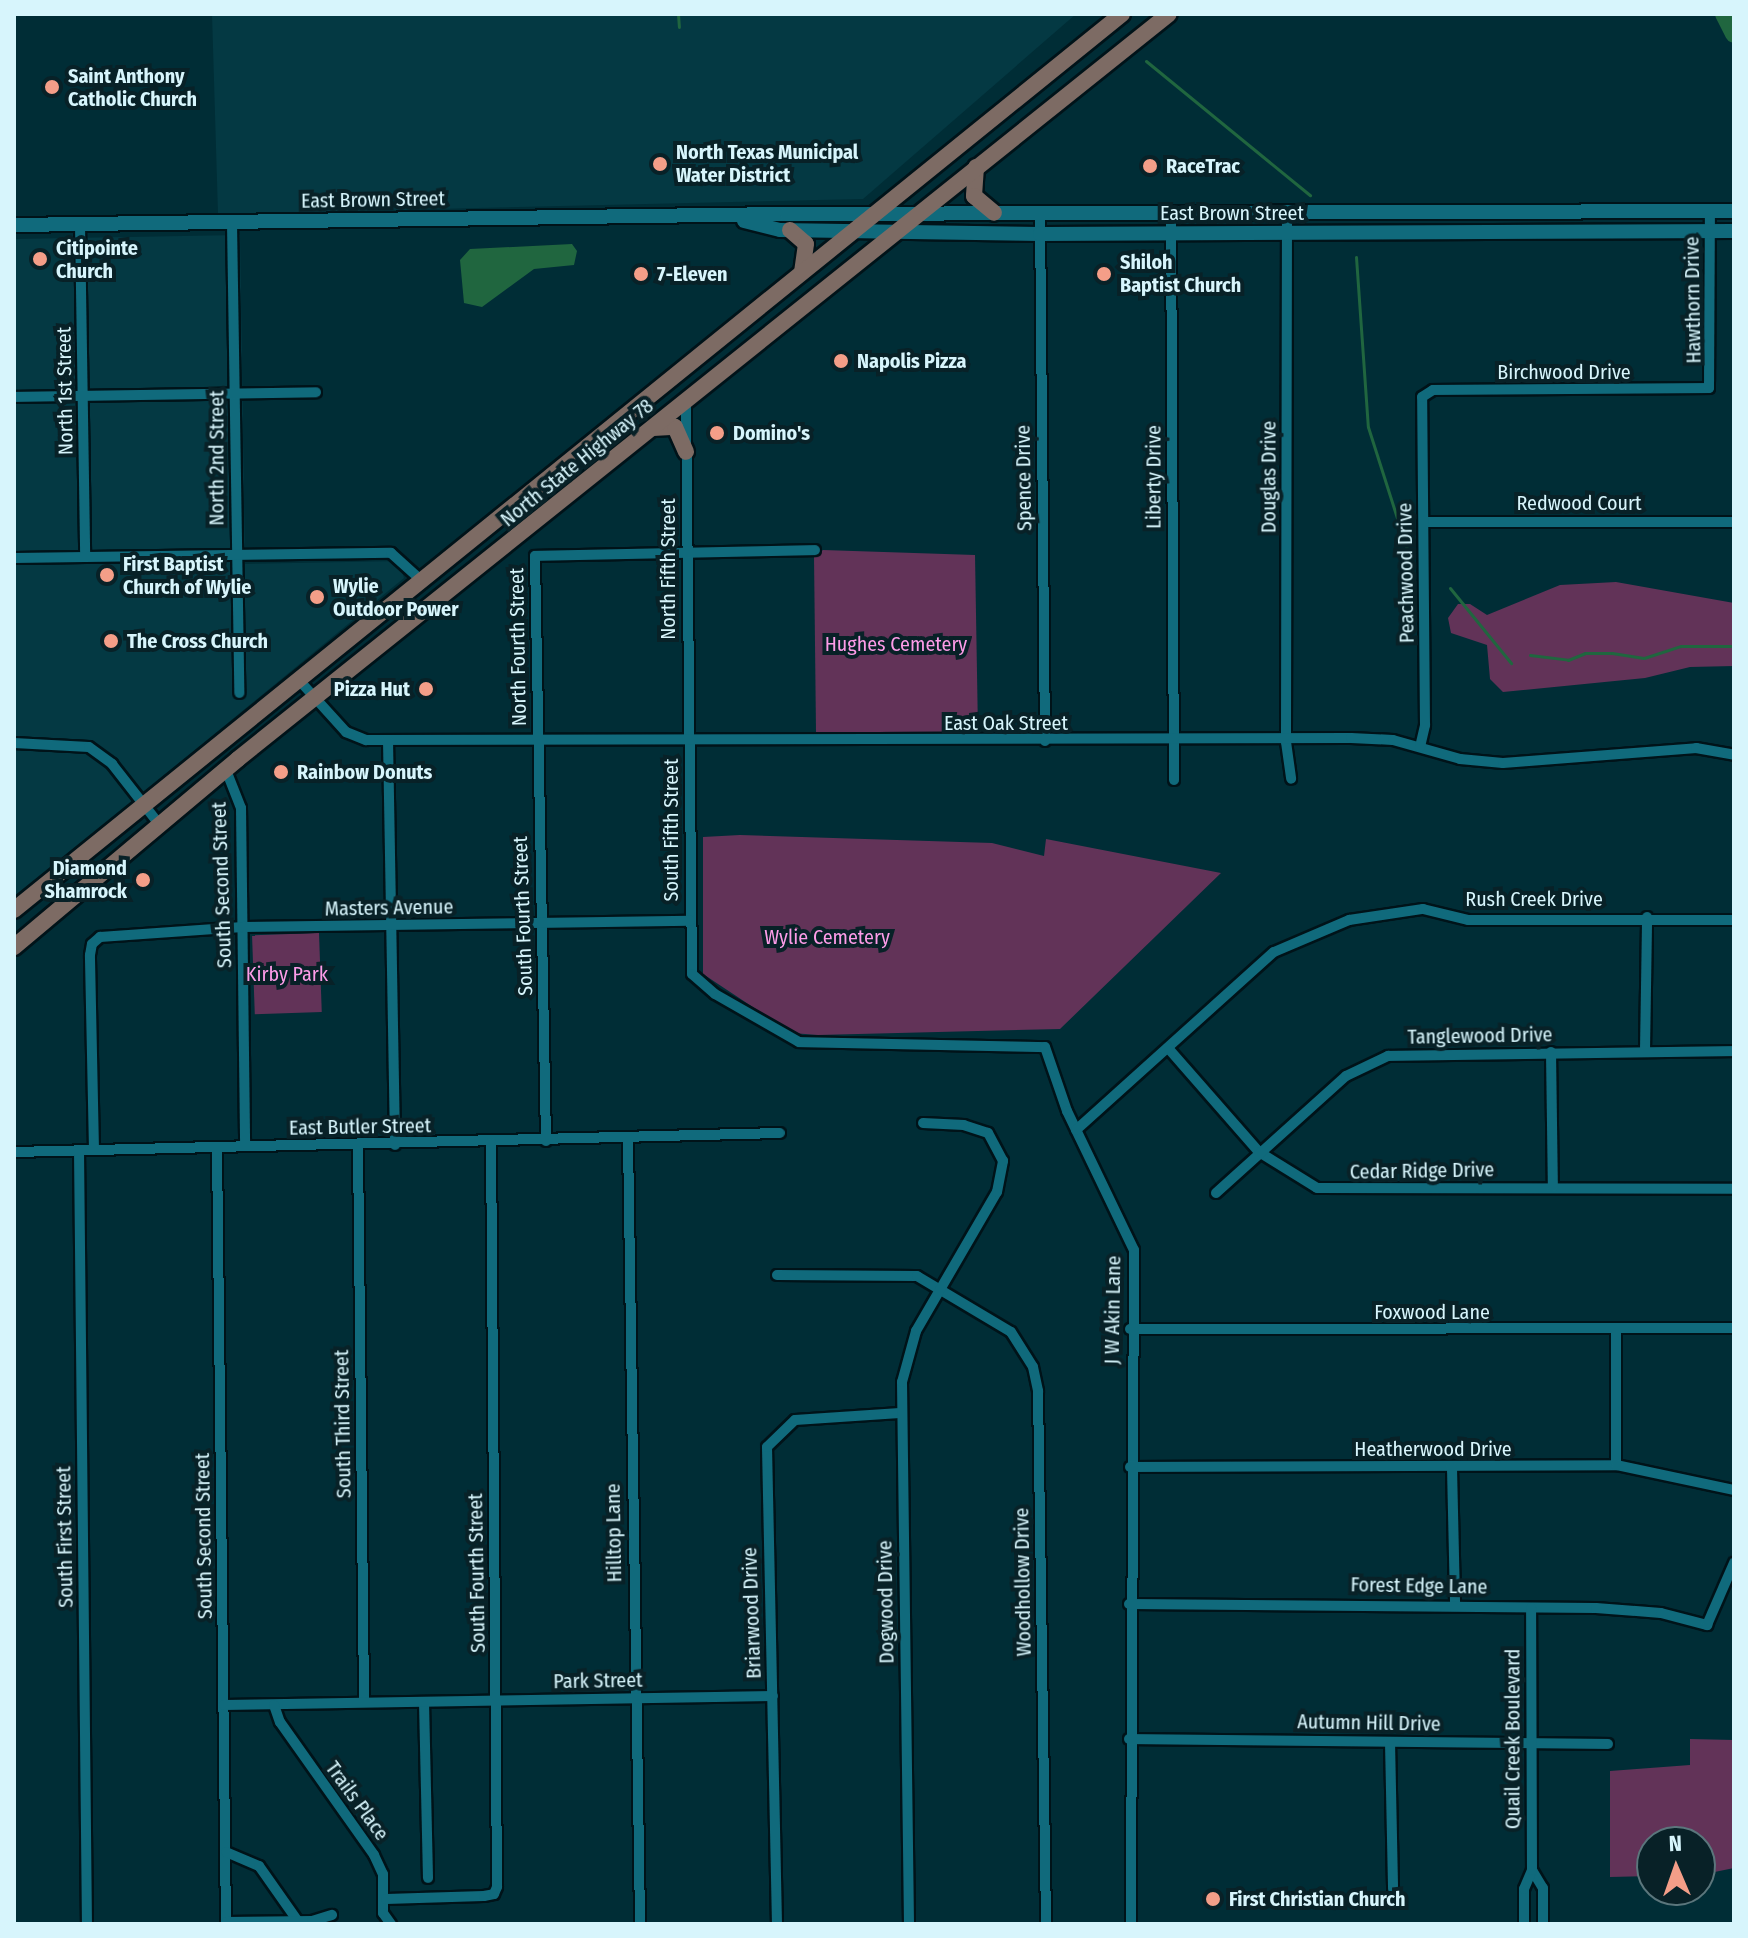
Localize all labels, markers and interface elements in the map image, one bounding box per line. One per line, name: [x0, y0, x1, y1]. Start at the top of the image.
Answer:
place label: Saint Anthony Catholic Church: [68, 64, 197, 111]
marker: Saint Anthony Catholic Church: [43, 78, 61, 96]
place label: North Texas Municipal Water District: [676, 140, 858, 187]
place label: RaceTrac: [1166, 154, 1240, 178]
marker: North Texas Municipal Water District: [651, 155, 669, 173]
marker: RaceTrac: [1141, 157, 1159, 175]
street label: East Brown Street: [301, 187, 445, 213]
street label: East Brown Street: [1160, 201, 1304, 225]
place label: Citipointe Church: [56, 236, 138, 283]
street label: Hawthorn Drive: [1680, 236, 1706, 364]
marker: Citipointe Church: [31, 250, 49, 268]
place label: Shiloh Baptist Church: [1120, 250, 1241, 297]
place label: 7-Eleven: [657, 262, 728, 286]
marker: 7-Eleven: [632, 265, 650, 283]
marker: Shiloh Baptist Church: [1095, 265, 1113, 283]
street label: North 1st Street: [52, 327, 78, 455]
place label: Napolis Pizza: [857, 349, 967, 373]
marker: Napolis Pizza: [832, 352, 850, 370]
street label: Birchwood Drive: [1497, 360, 1631, 384]
street label: North 2nd Street: [205, 390, 229, 526]
street label: North State Highway 78: [496, 394, 658, 532]
place label: Domino's: [733, 421, 810, 445]
street label: Douglas Drive: [1257, 421, 1281, 533]
marker: Domino's: [708, 424, 726, 442]
street label: Spence Drive: [1011, 425, 1037, 531]
street label: Liberty Drive: [1142, 425, 1166, 529]
street label: Redwood Court: [1516, 491, 1642, 515]
street label: North Fifth Street: [656, 498, 680, 640]
street label: Peachwood Drive: [1393, 503, 1419, 643]
place label: First Baptist Church of Wylie: [123, 552, 251, 599]
marker: First Baptist Church of Wylie: [98, 566, 116, 584]
street label: North Fourth Street: [505, 568, 531, 726]
place label: Wylie Outdoor Power: [333, 574, 459, 621]
marker: Wylie Outdoor Power: [308, 588, 326, 606]
place label: The Cross Church: [127, 629, 268, 653]
marker: The Cross Church: [102, 632, 120, 650]
park label: Hughes Cemetery: [825, 632, 967, 656]
place label: Pizza Hut: [334, 677, 410, 701]
marker: Pizza Hut: [417, 680, 435, 698]
street label: East Oak Street: [944, 711, 1068, 735]
street label: South Fifth Street: [659, 759, 683, 901]
place label: Rainbow Donuts: [297, 760, 432, 784]
marker: Rainbow Donuts: [272, 763, 290, 781]
street label: South Second Street: [207, 801, 237, 969]
street label: South Fourth Street: [508, 836, 538, 996]
place label: Diamond Shamrock: [45, 856, 127, 903]
marker: Diamond Shamrock: [134, 871, 152, 889]
street label: Rush Creek Drive: [1465, 887, 1603, 911]
street label: Masters Avenue: [325, 895, 453, 921]
park label: Wylie Cemetery: [764, 925, 890, 949]
park label: Kirby Park: [246, 962, 328, 986]
street label: Tanglewood Drive: [1407, 1023, 1553, 1049]
street label: East Butler Street: [289, 1114, 431, 1140]
street label: Cedar Ridge Drive: [1350, 1158, 1494, 1184]
street label: J W Akin Lane: [1100, 1255, 1126, 1365]
street label: Foxwood Lane: [1374, 1300, 1490, 1324]
street label: South Third Street: [330, 1350, 356, 1498]
street label: Heatherwood Drive: [1354, 1437, 1512, 1461]
street label: South Second Street: [191, 1453, 217, 1619]
street label: South First Street: [52, 1466, 78, 1608]
street label: Hilltop Lane: [601, 1483, 627, 1583]
street label: South Fourth Street: [464, 1493, 490, 1653]
street label: Woodhollow Drive: [1010, 1507, 1036, 1657]
street label: Dogwood Drive: [873, 1540, 899, 1664]
street label: Briarwood Drive: [738, 1547, 766, 1679]
street label: Forest Edge Lane: [1350, 1573, 1488, 1599]
street label: Quail Creek Boulevard: [1501, 1649, 1525, 1829]
street label: Park Street: [553, 1668, 643, 1694]
street label: Autumn Hill Drive: [1297, 1710, 1441, 1736]
street label: Trails Place: [320, 1757, 394, 1845]
north arrow: [1636, 1826, 1716, 1906]
text: N: [1668, 1830, 1682, 1857]
place label: First Christian Church: [1229, 1887, 1406, 1911]
marker: First Christian Church: [1204, 1890, 1222, 1908]

